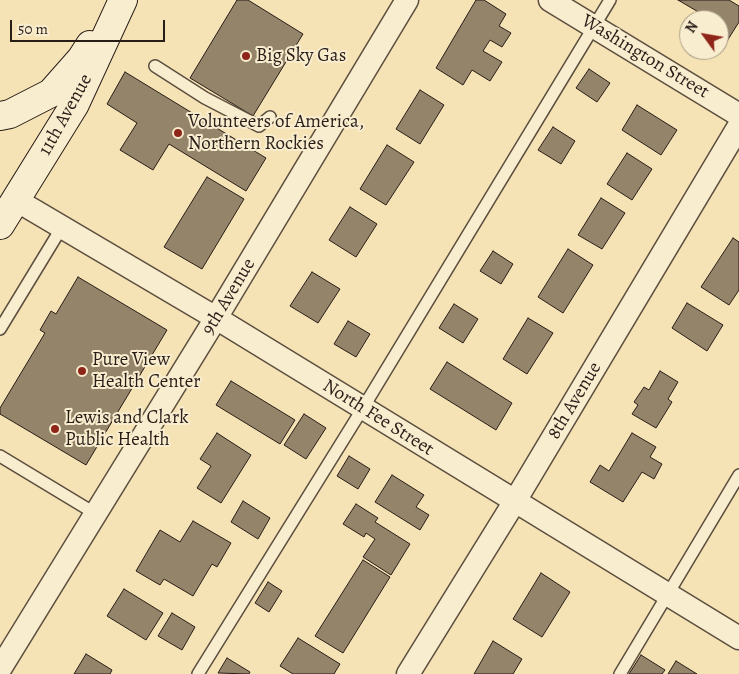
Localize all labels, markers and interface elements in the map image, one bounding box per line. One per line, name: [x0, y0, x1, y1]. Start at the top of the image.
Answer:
scale bar: [12, 10, 168, 42]
street label: Washington Street: [577, 10, 713, 104]
north arrow: [679, 10, 729, 60]
text: N: [681, 18, 702, 37]
text: 50 m: [18, 19, 48, 39]
place label: Big Sky Gas: [256, 45, 346, 67]
marker: Big Sky Gas: [240, 50, 252, 62]
street label: 11th Avenue: [34, 70, 98, 160]
place label: Volunteers of America, Northern Rockies: [188, 111, 364, 155]
marker: Volunteers of America, Northern Rockies: [172, 127, 184, 139]
street label: 9th Avenue: [197, 255, 261, 339]
place label: Pure View Health Center: [92, 349, 201, 393]
street label: 8th Avenue: [543, 358, 607, 444]
marker: Pure View Health Center: [76, 365, 88, 377]
street label: North Fee Street: [318, 375, 438, 461]
place label: Lewis and Clark Public Health: [65, 407, 189, 451]
marker: Lewis and Clark Public Health: [49, 423, 61, 435]

